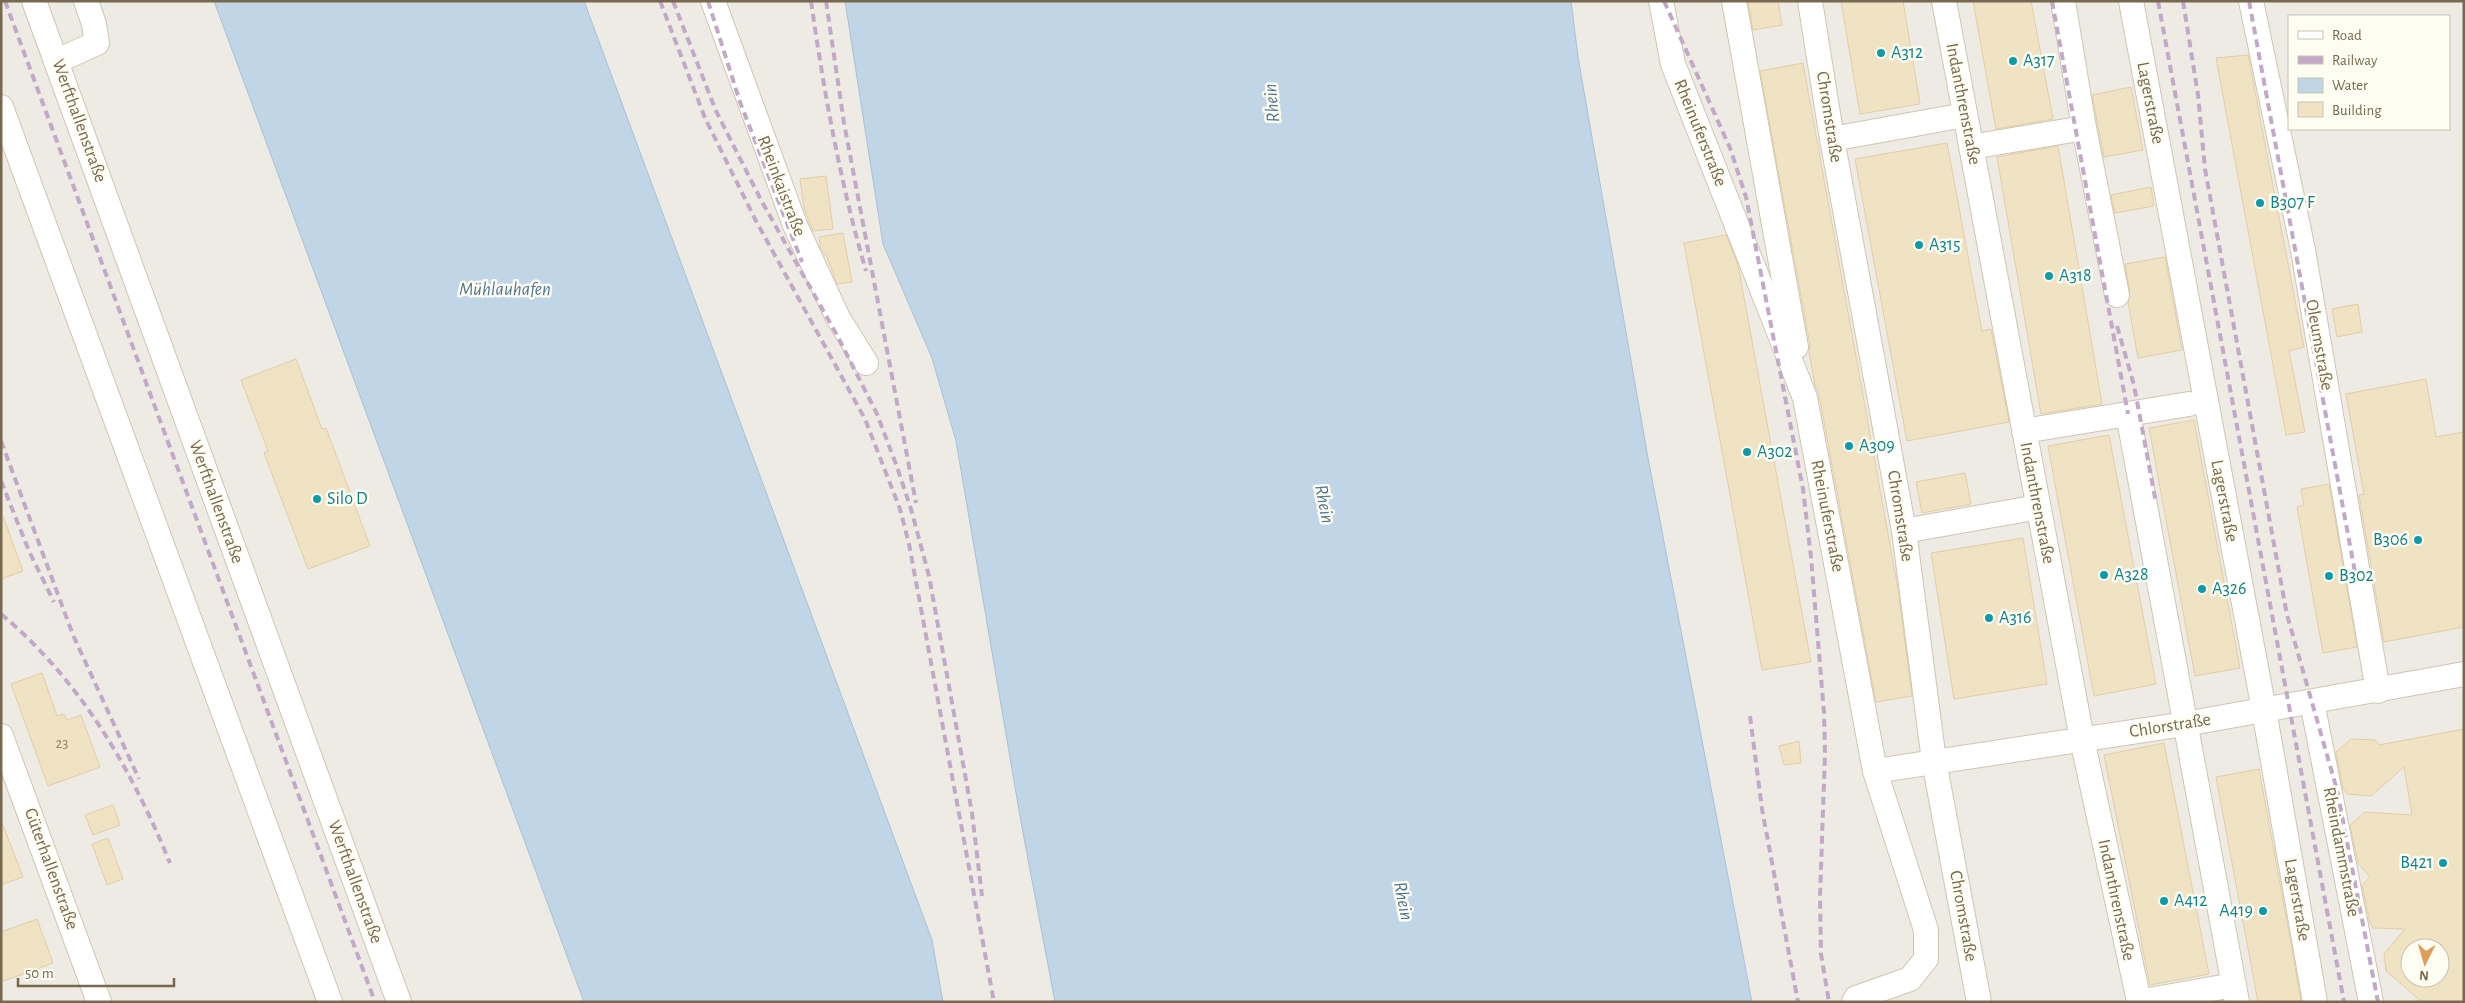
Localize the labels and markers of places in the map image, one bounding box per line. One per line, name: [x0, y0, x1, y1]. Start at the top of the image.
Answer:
place label: A312: [1891, 44, 1923, 62]
marker: A312: [1875, 47, 1887, 59]
place label: A317: [2023, 52, 2055, 70]
marker: A317: [2007, 55, 2019, 67]
place label: B307 F: [2270, 194, 2315, 212]
marker: B307 F: [2254, 197, 2266, 209]
place label: A315: [1929, 236, 1961, 254]
marker: A315: [1913, 239, 1925, 251]
place label: A318: [2059, 267, 2092, 285]
marker: A318: [2043, 270, 2055, 282]
place label: A309: [1859, 437, 1895, 455]
marker: A309: [1843, 440, 1855, 452]
place label: A302: [1757, 443, 1793, 461]
marker: A302: [1741, 446, 1753, 458]
place label: Silo D: [327, 490, 368, 508]
marker: Silo D: [311, 493, 323, 505]
place label: B306: [2373, 531, 2408, 549]
marker: B306: [2412, 534, 2424, 546]
place label: A328: [2114, 566, 2149, 584]
place label: B302: [2339, 567, 2374, 585]
marker: A328: [2098, 569, 2110, 581]
marker: B302: [2323, 570, 2335, 582]
place label: A326: [2212, 580, 2246, 598]
marker: A326: [2196, 583, 2208, 595]
place label: A316: [1999, 609, 2031, 627]
marker: A316: [1983, 612, 1995, 624]
place label: B421: [2400, 854, 2433, 872]
marker: B421: [2437, 857, 2449, 869]
place label: A412: [2174, 892, 2207, 910]
marker: A412: [2158, 895, 2170, 907]
place label: A419: [2219, 902, 2253, 920]
marker: A419: [2257, 905, 2269, 917]

